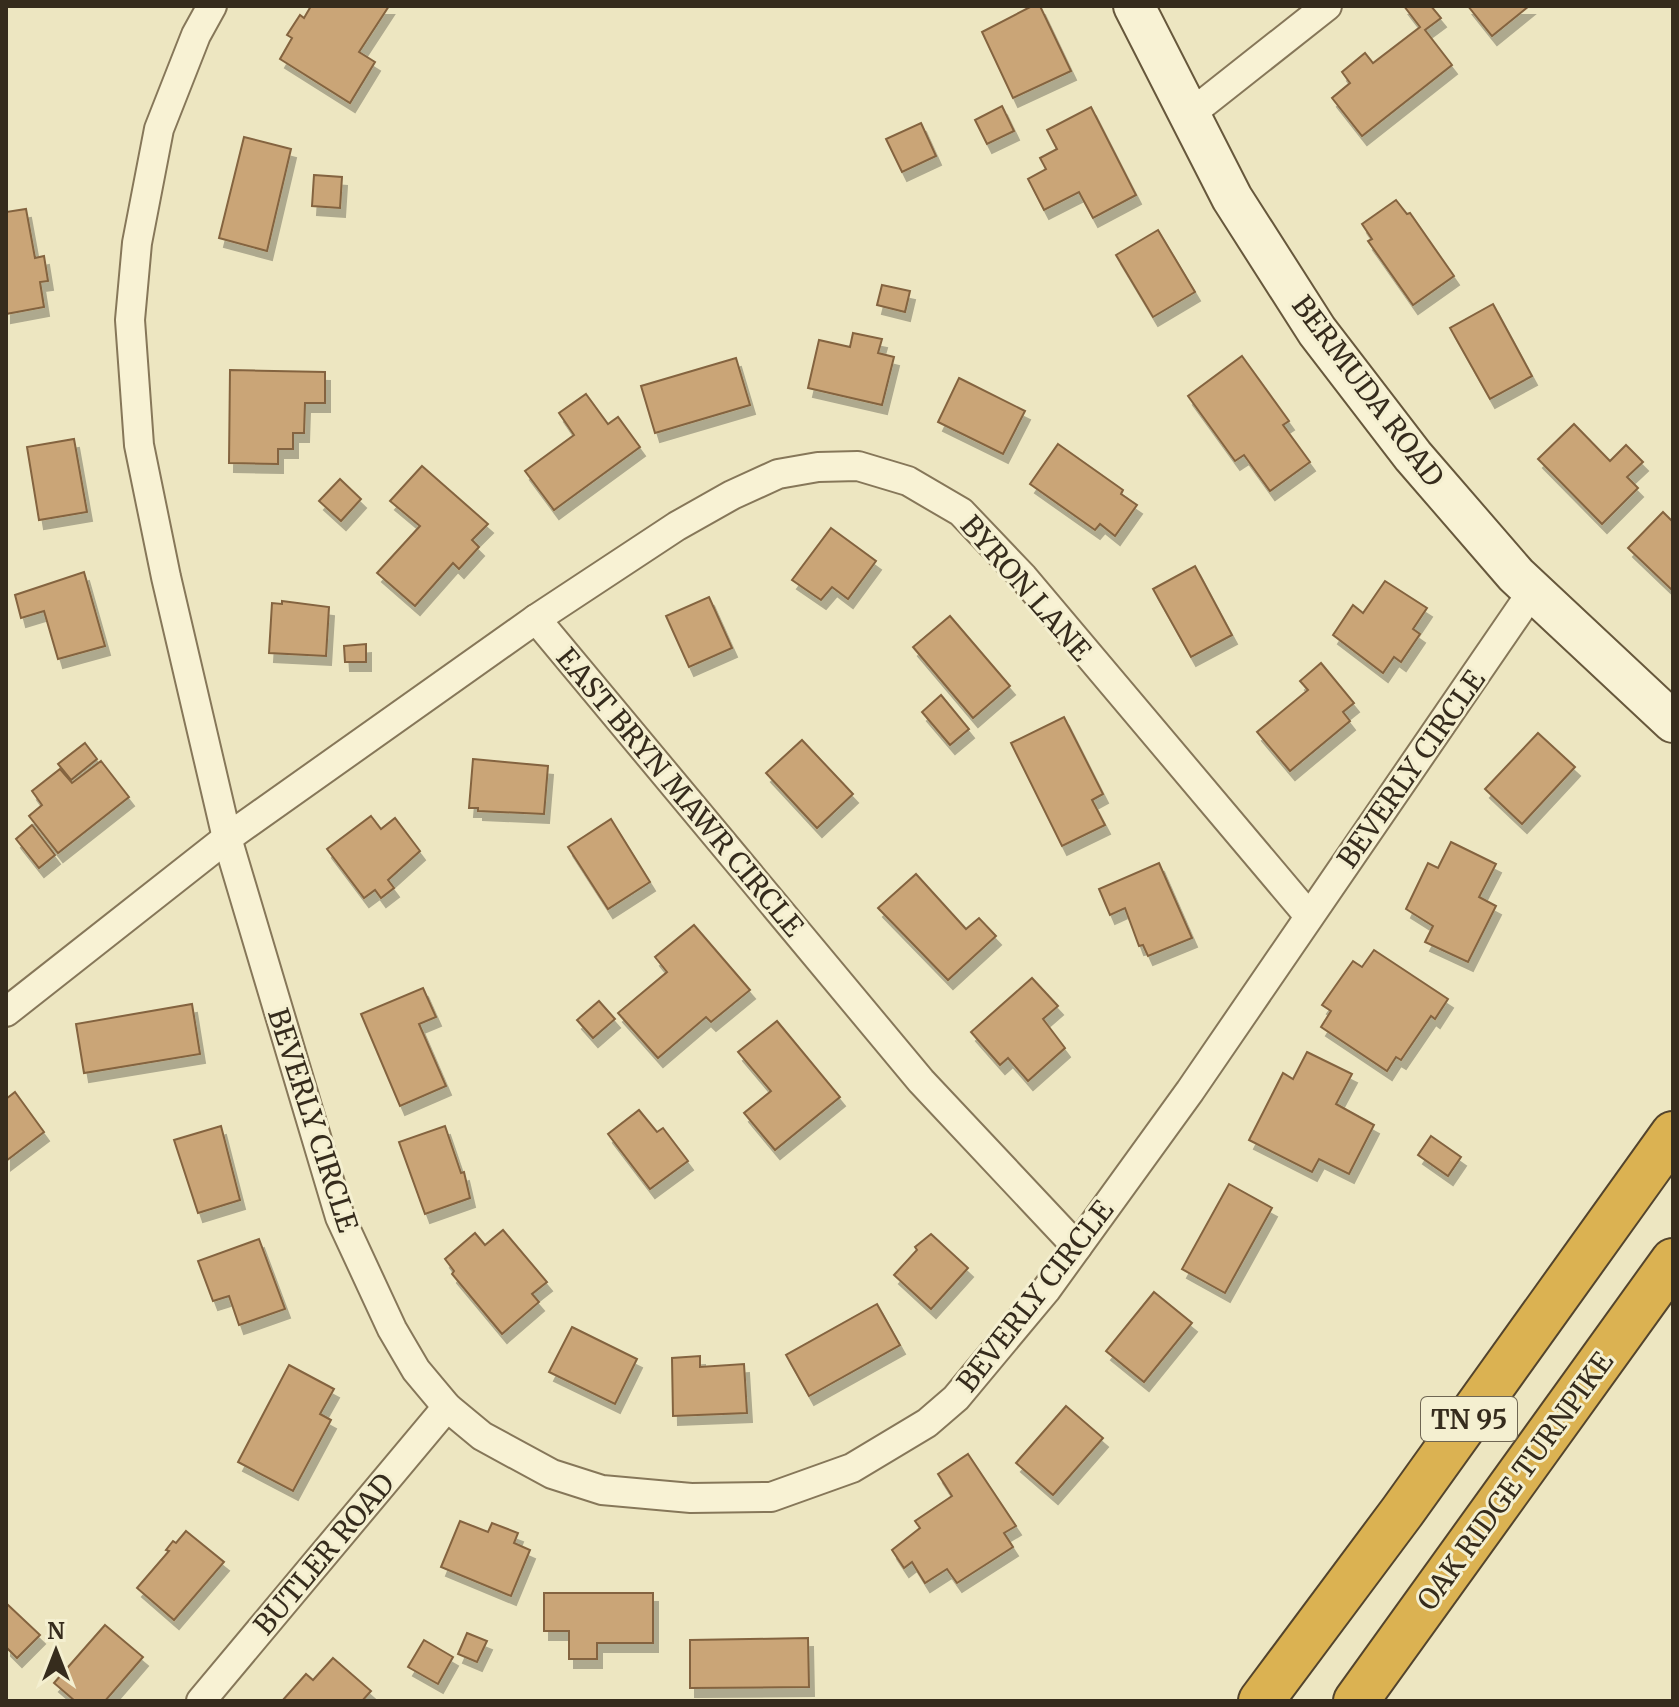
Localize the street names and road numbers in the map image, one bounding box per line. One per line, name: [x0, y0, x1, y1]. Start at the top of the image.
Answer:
street label: BERMUDA ROAD: [1284, 288, 1452, 494]
street label: BYRON LANE: [953, 508, 1099, 668]
street label: EAST BRYN MAWR CIRCLE: [549, 640, 812, 944]
street label: BEVERLY CIRCLE: [1329, 663, 1493, 875]
street label: BEVERLY CIRCLE: [260, 1004, 366, 1237]
street label: BEVERLY CIRCLE: [949, 1193, 1121, 1399]
street label: OAK RIDGE TURNPIKE: [1409, 1345, 1621, 1617]
road number: TN 95: [1421, 1397, 1517, 1441]
street label: BUTLER ROAD: [246, 1466, 402, 1642]

